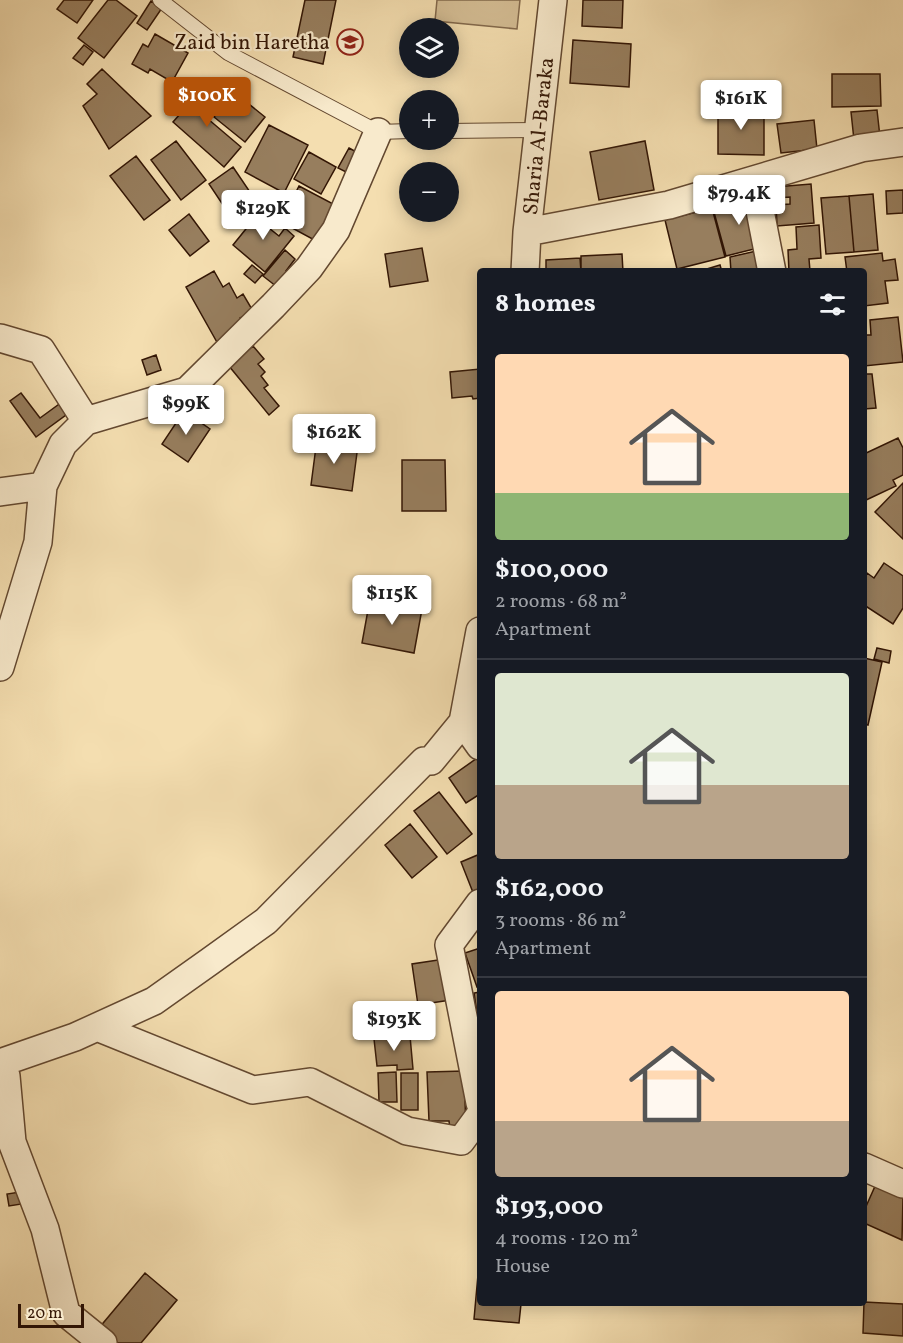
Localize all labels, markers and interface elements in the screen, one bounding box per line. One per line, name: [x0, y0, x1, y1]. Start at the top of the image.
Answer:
map controls: [399, 18, 459, 222]
button: layers: [399, 18, 459, 78]
school or university icon: Zaid bin Haretha: [335, 27, 365, 57]
place label: Zaid bin Haretha: [174, 29, 330, 58]
street label: Sharia Al-Baraka: [517, 56, 562, 216]
pin: $100K: [165, 77, 249, 128]
pin: $161K: [699, 80, 783, 131]
text: $100K: [178, 82, 236, 110]
text: $161K: [715, 85, 767, 113]
button: +: [399, 90, 459, 150]
button: −: [399, 162, 459, 222]
pin: $79.4K: [690, 175, 788, 226]
text: $79.4K: [707, 180, 771, 208]
pin: $129K: [221, 190, 305, 241]
text: $129K: [235, 195, 291, 223]
text: 8 homes: [495, 286, 596, 322]
icon: filters: [816, 288, 849, 321]
pin: $99K: [150, 385, 222, 436]
text: $99K: [162, 390, 210, 418]
icon: home: [618, 393, 726, 501]
pin: $162K: [292, 414, 376, 465]
text: $162K: [306, 419, 362, 447]
text: $100,000: [495, 552, 608, 588]
pin: $115K: [350, 575, 434, 626]
text: $115K: [366, 580, 418, 608]
text: 2 rooms · 68 m²: [495, 588, 627, 616]
text: Apartment: [495, 616, 591, 644]
icon: home: [618, 712, 726, 820]
text: $162,000: [495, 871, 604, 907]
text: 3 rooms · 86 m²: [495, 907, 626, 935]
text: Apartment: [495, 935, 591, 963]
pin: $193K: [352, 1001, 436, 1052]
text: $193K: [367, 1006, 421, 1034]
icon: home: [618, 1030, 726, 1138]
text: $193,000: [495, 1189, 603, 1225]
text: 4 rooms · 120 m²: [495, 1225, 638, 1253]
text: House: [495, 1253, 550, 1281]
scale bar: [18, 1301, 84, 1328]
text: 20 m: [27, 1303, 62, 1325]

